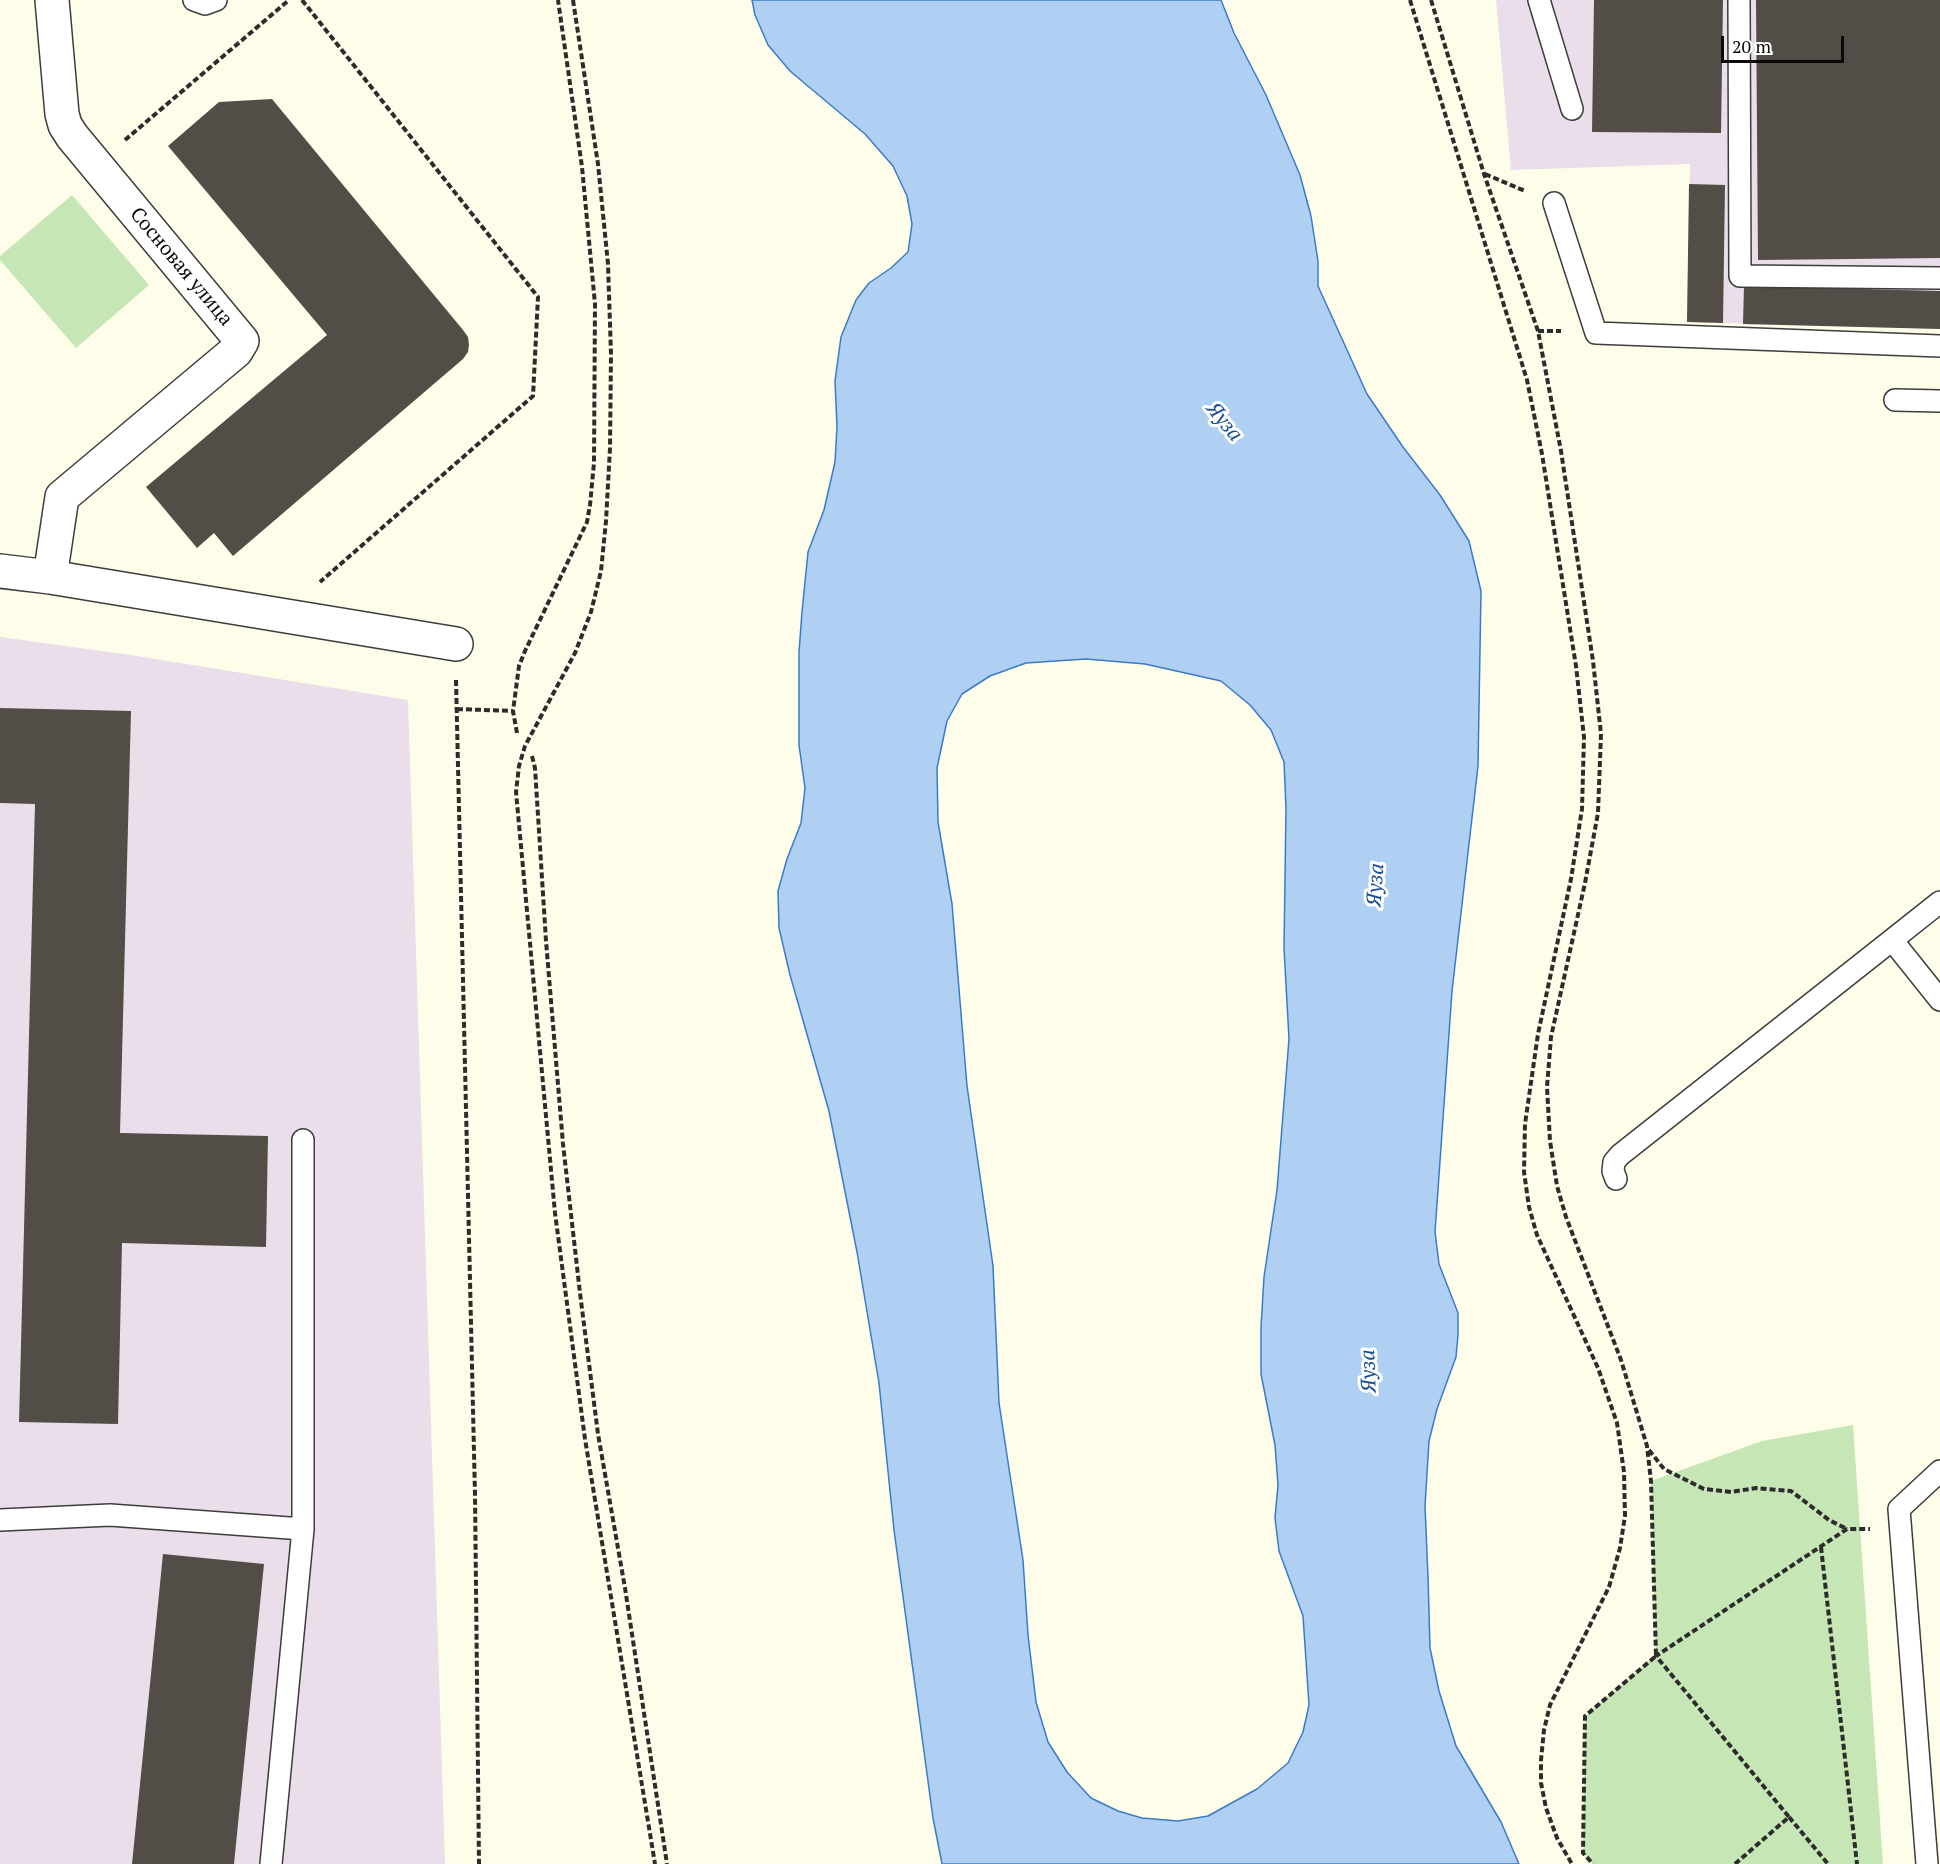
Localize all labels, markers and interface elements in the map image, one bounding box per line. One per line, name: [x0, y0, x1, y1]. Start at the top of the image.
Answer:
scale bar: [1724, 24, 1847, 62]
text: 20 m: [1732, 34, 1771, 58]
street label: Сосновая улица: [124, 203, 238, 331]
water label: Яуза: [1201, 397, 1247, 447]
water label: Яуза: [1362, 863, 1390, 907]
water label: Яуза: [1356, 1349, 1382, 1393]

